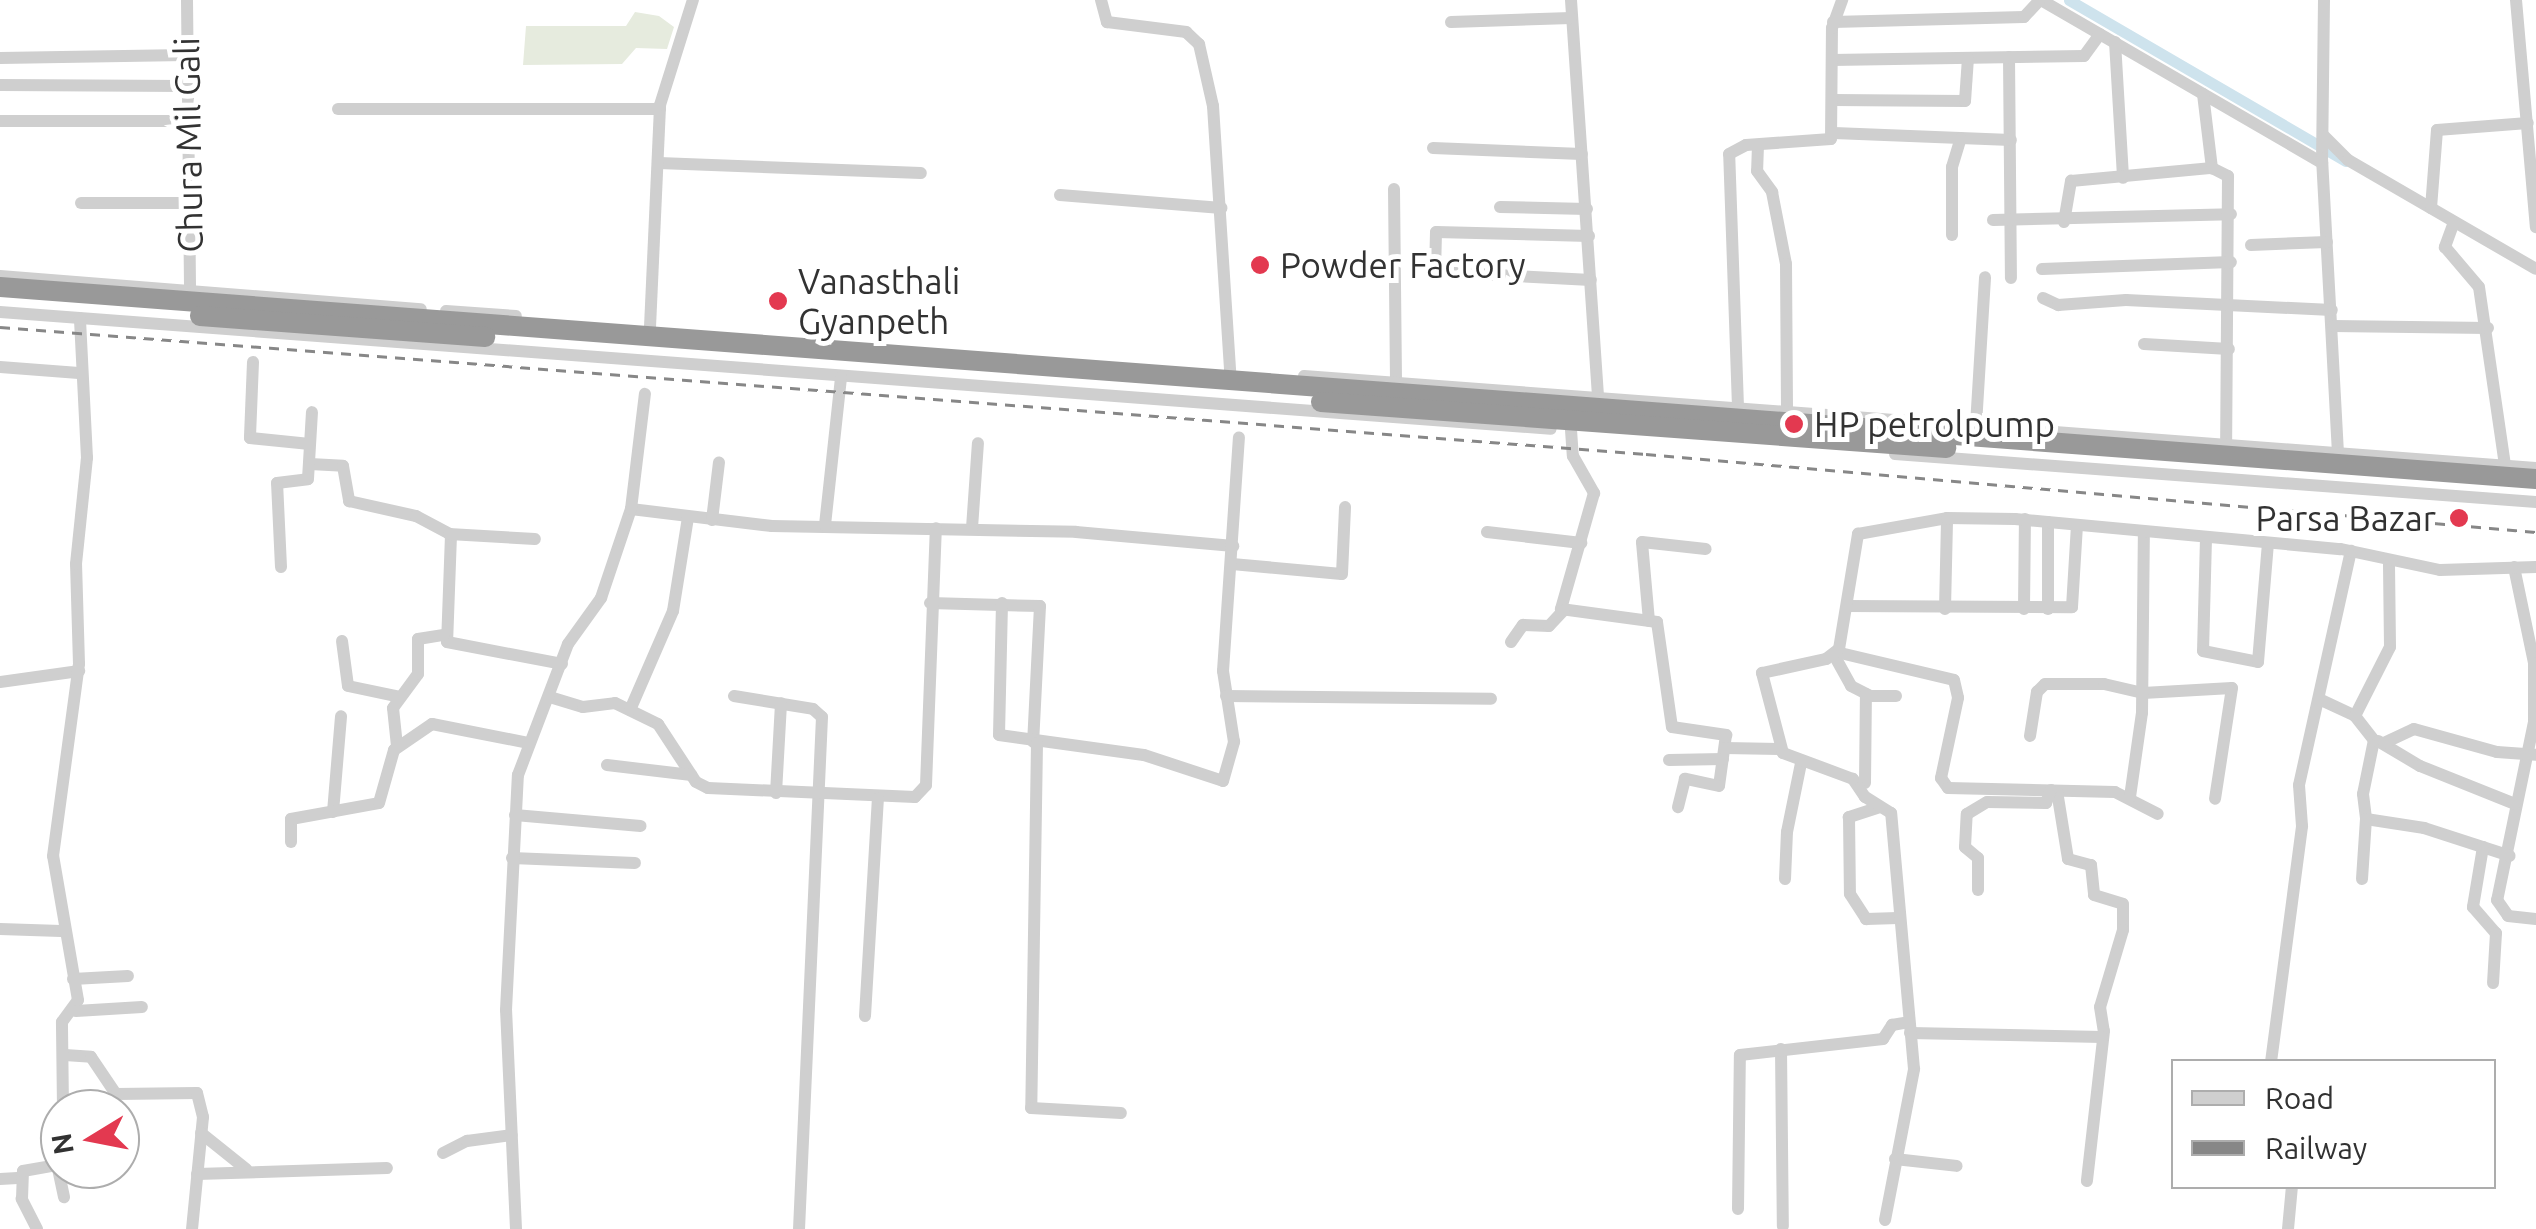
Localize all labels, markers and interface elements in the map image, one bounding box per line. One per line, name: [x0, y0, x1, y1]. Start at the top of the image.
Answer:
street label: Chura Mil Gali: [165, 37, 211, 253]
place label: Powder Factory: [1280, 244, 1526, 286]
marker: Powder Factory: [1249, 254, 1271, 276]
place label: Vanasthali Gyanpeth: [798, 260, 960, 342]
marker: Vanasthali Gyanpeth: [767, 290, 789, 312]
place label: HP petrolpump: [1814, 403, 2055, 445]
marker: HP petrolpump: [1783, 413, 1805, 435]
place label: Parsa Bazar: [2255, 497, 2436, 539]
marker: Parsa Bazar: [2446, 505, 2472, 531]
legend: [2171, 1059, 2496, 1189]
text: Road: [2265, 1081, 2334, 1115]
north arrow: [40, 1089, 140, 1189]
text: N: [45, 1131, 79, 1157]
text: Railway: [2265, 1131, 2367, 1165]

